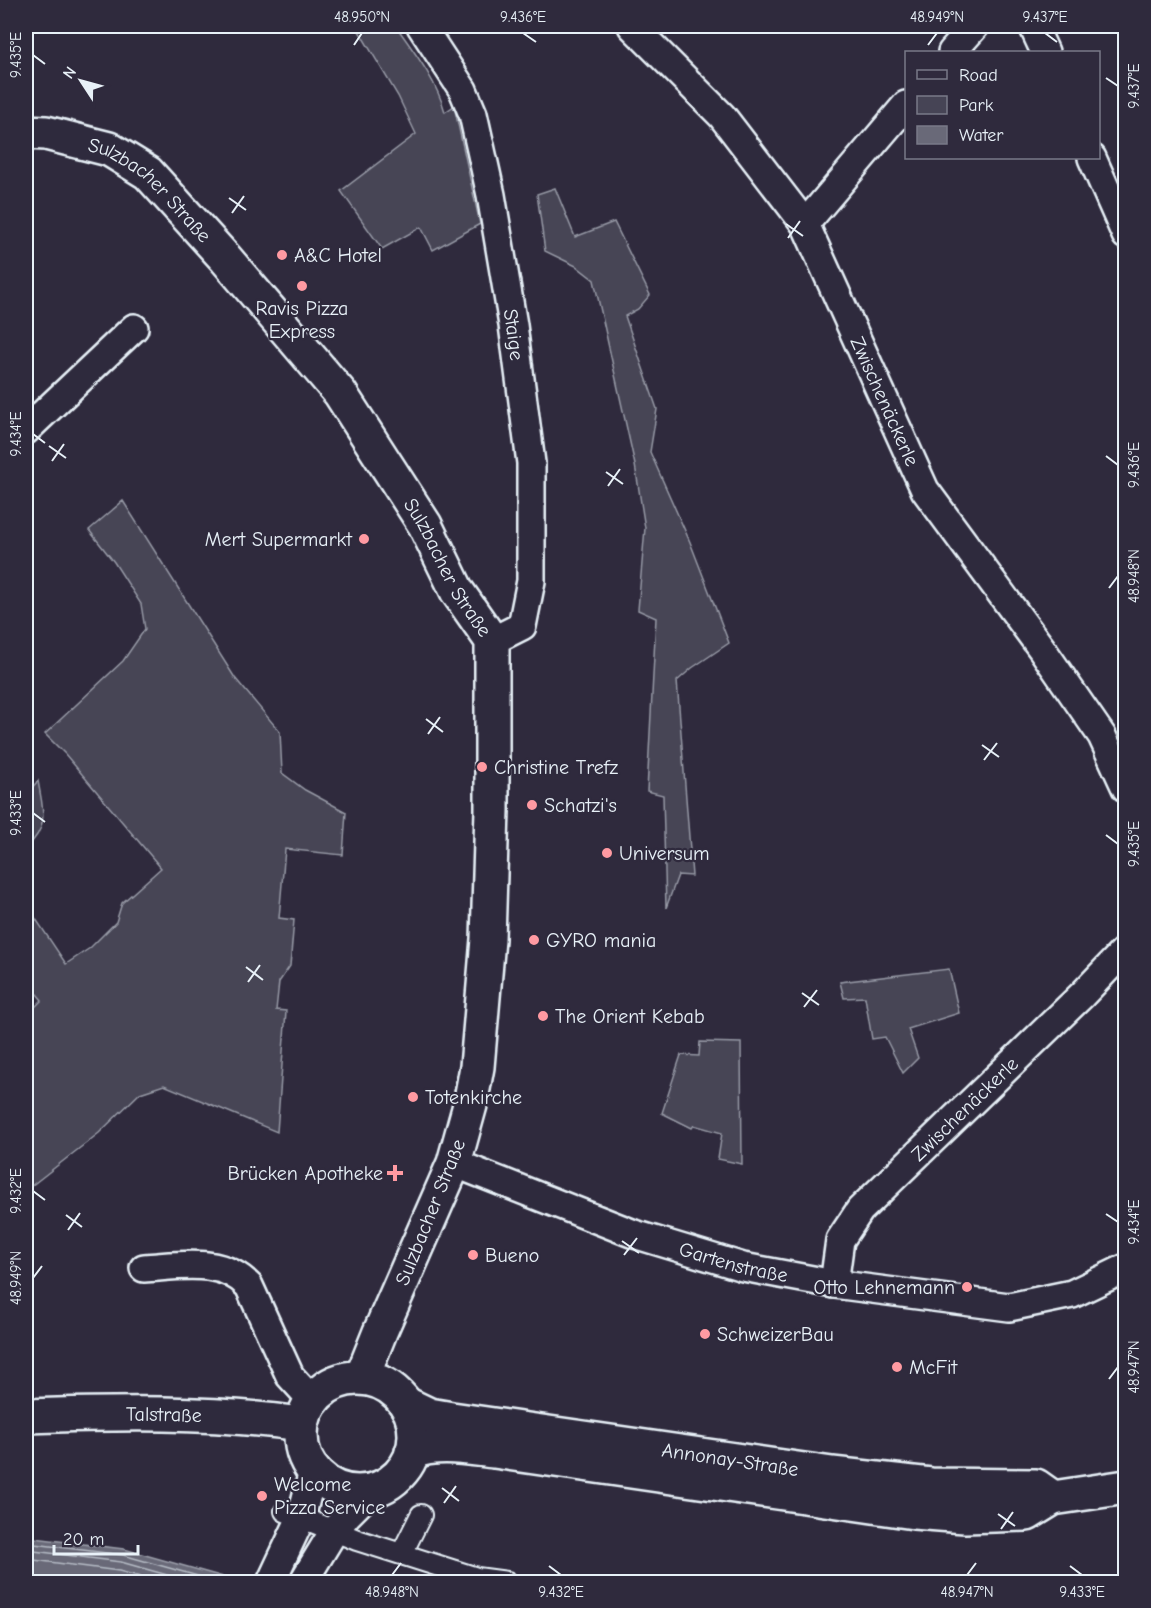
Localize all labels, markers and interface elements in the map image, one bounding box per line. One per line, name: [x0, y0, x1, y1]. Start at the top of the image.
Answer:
text: 48.950°N: [334, 8, 390, 26]
text: 9.436°E: [500, 8, 546, 26]
text: 48.949°N: [910, 8, 964, 26]
text: 9.437°E: [1023, 8, 1067, 26]
text: 9.435°E: [7, 32, 25, 78]
north arrow: [51, 51, 111, 111]
legend: [905, 51, 1100, 159]
text: N: [59, 63, 80, 82]
text: 9.437°E: [1125, 64, 1143, 108]
text: Road: [959, 65, 998, 86]
text: Park: [959, 95, 994, 116]
text: Water: [959, 125, 1004, 146]
street label: Sulzbacher Straße: [86, 133, 216, 247]
place label: A&C Hotel: [294, 244, 382, 267]
marker: A&C Hotel: [275, 248, 289, 262]
marker: Ravis Pizza Express: [295, 279, 309, 293]
place label: Ravis Pizza Express: [256, 297, 348, 343]
street label: Staige: [498, 307, 528, 362]
street label: Zwischenäckerle: [845, 333, 924, 470]
text: 9.434°E: [7, 411, 25, 457]
text: 9.436°E: [1125, 442, 1143, 488]
street label: Sulzbacher Straße: [399, 494, 496, 641]
place label: Mert Supermarkt: [205, 528, 353, 551]
marker: Mert Supermarkt: [357, 532, 371, 546]
text: 48.948°N: [1125, 549, 1143, 603]
place label: Christine Trefz: [494, 756, 618, 779]
marker: Christine Trefz: [475, 760, 489, 774]
text: 9.433°E: [7, 790, 25, 836]
place label: Schatzi's: [544, 794, 617, 817]
marker: Schatzi's: [525, 798, 539, 812]
text: 9.435°E: [1125, 821, 1143, 867]
place label: Universum: [619, 842, 709, 865]
marker: Universum: [600, 846, 614, 860]
place label: GYRO mania: [546, 929, 656, 952]
marker: GYRO mania: [527, 933, 541, 947]
place label: The Orient Kebab: [555, 1005, 705, 1028]
marker: The Orient Kebab: [536, 1009, 550, 1023]
street label: Zwischenäckerle: [907, 1052, 1023, 1166]
place label: Totenkirche: [425, 1086, 522, 1109]
marker: Totenkirche: [406, 1090, 420, 1104]
street label: Sulzbacher Straße: [391, 1136, 470, 1289]
place label: Brücken Apotheke: [227, 1162, 383, 1185]
marker: Brücken Apotheke: [388, 1166, 402, 1180]
text: 9.432°E: [7, 1168, 25, 1214]
text: 9.434°E: [1125, 1199, 1143, 1245]
street label: Gartenstraße: [676, 1237, 790, 1287]
place label: Bueno: [485, 1244, 539, 1267]
marker: Bueno: [466, 1248, 480, 1262]
text: 48.949°N: [7, 1251, 25, 1305]
place label: Otto Lehnemann: [814, 1276, 955, 1299]
marker: Otto Lehnemann: [960, 1280, 974, 1294]
place label: SchweizerBau: [717, 1323, 834, 1346]
marker: SchweizerBau: [698, 1327, 712, 1341]
text: 48.947°N: [1125, 1340, 1143, 1394]
place label: McFit: [909, 1356, 958, 1379]
marker: McFit: [890, 1360, 904, 1374]
street label: Talstraße: [126, 1403, 202, 1427]
street label: Annonay-Straße: [660, 1439, 800, 1481]
place label: Welcome Pizza Service: [274, 1473, 385, 1519]
marker: Welcome Pizza Service: [255, 1489, 269, 1503]
scale bar: [54, 1518, 138, 1556]
text: 20 m: [63, 1529, 104, 1550]
text: 48.948°N: [365, 1583, 419, 1601]
text: 9.432°E: [538, 1583, 584, 1601]
text: 48.947°N: [940, 1583, 994, 1601]
text: 9.433°E: [1059, 1583, 1105, 1601]

